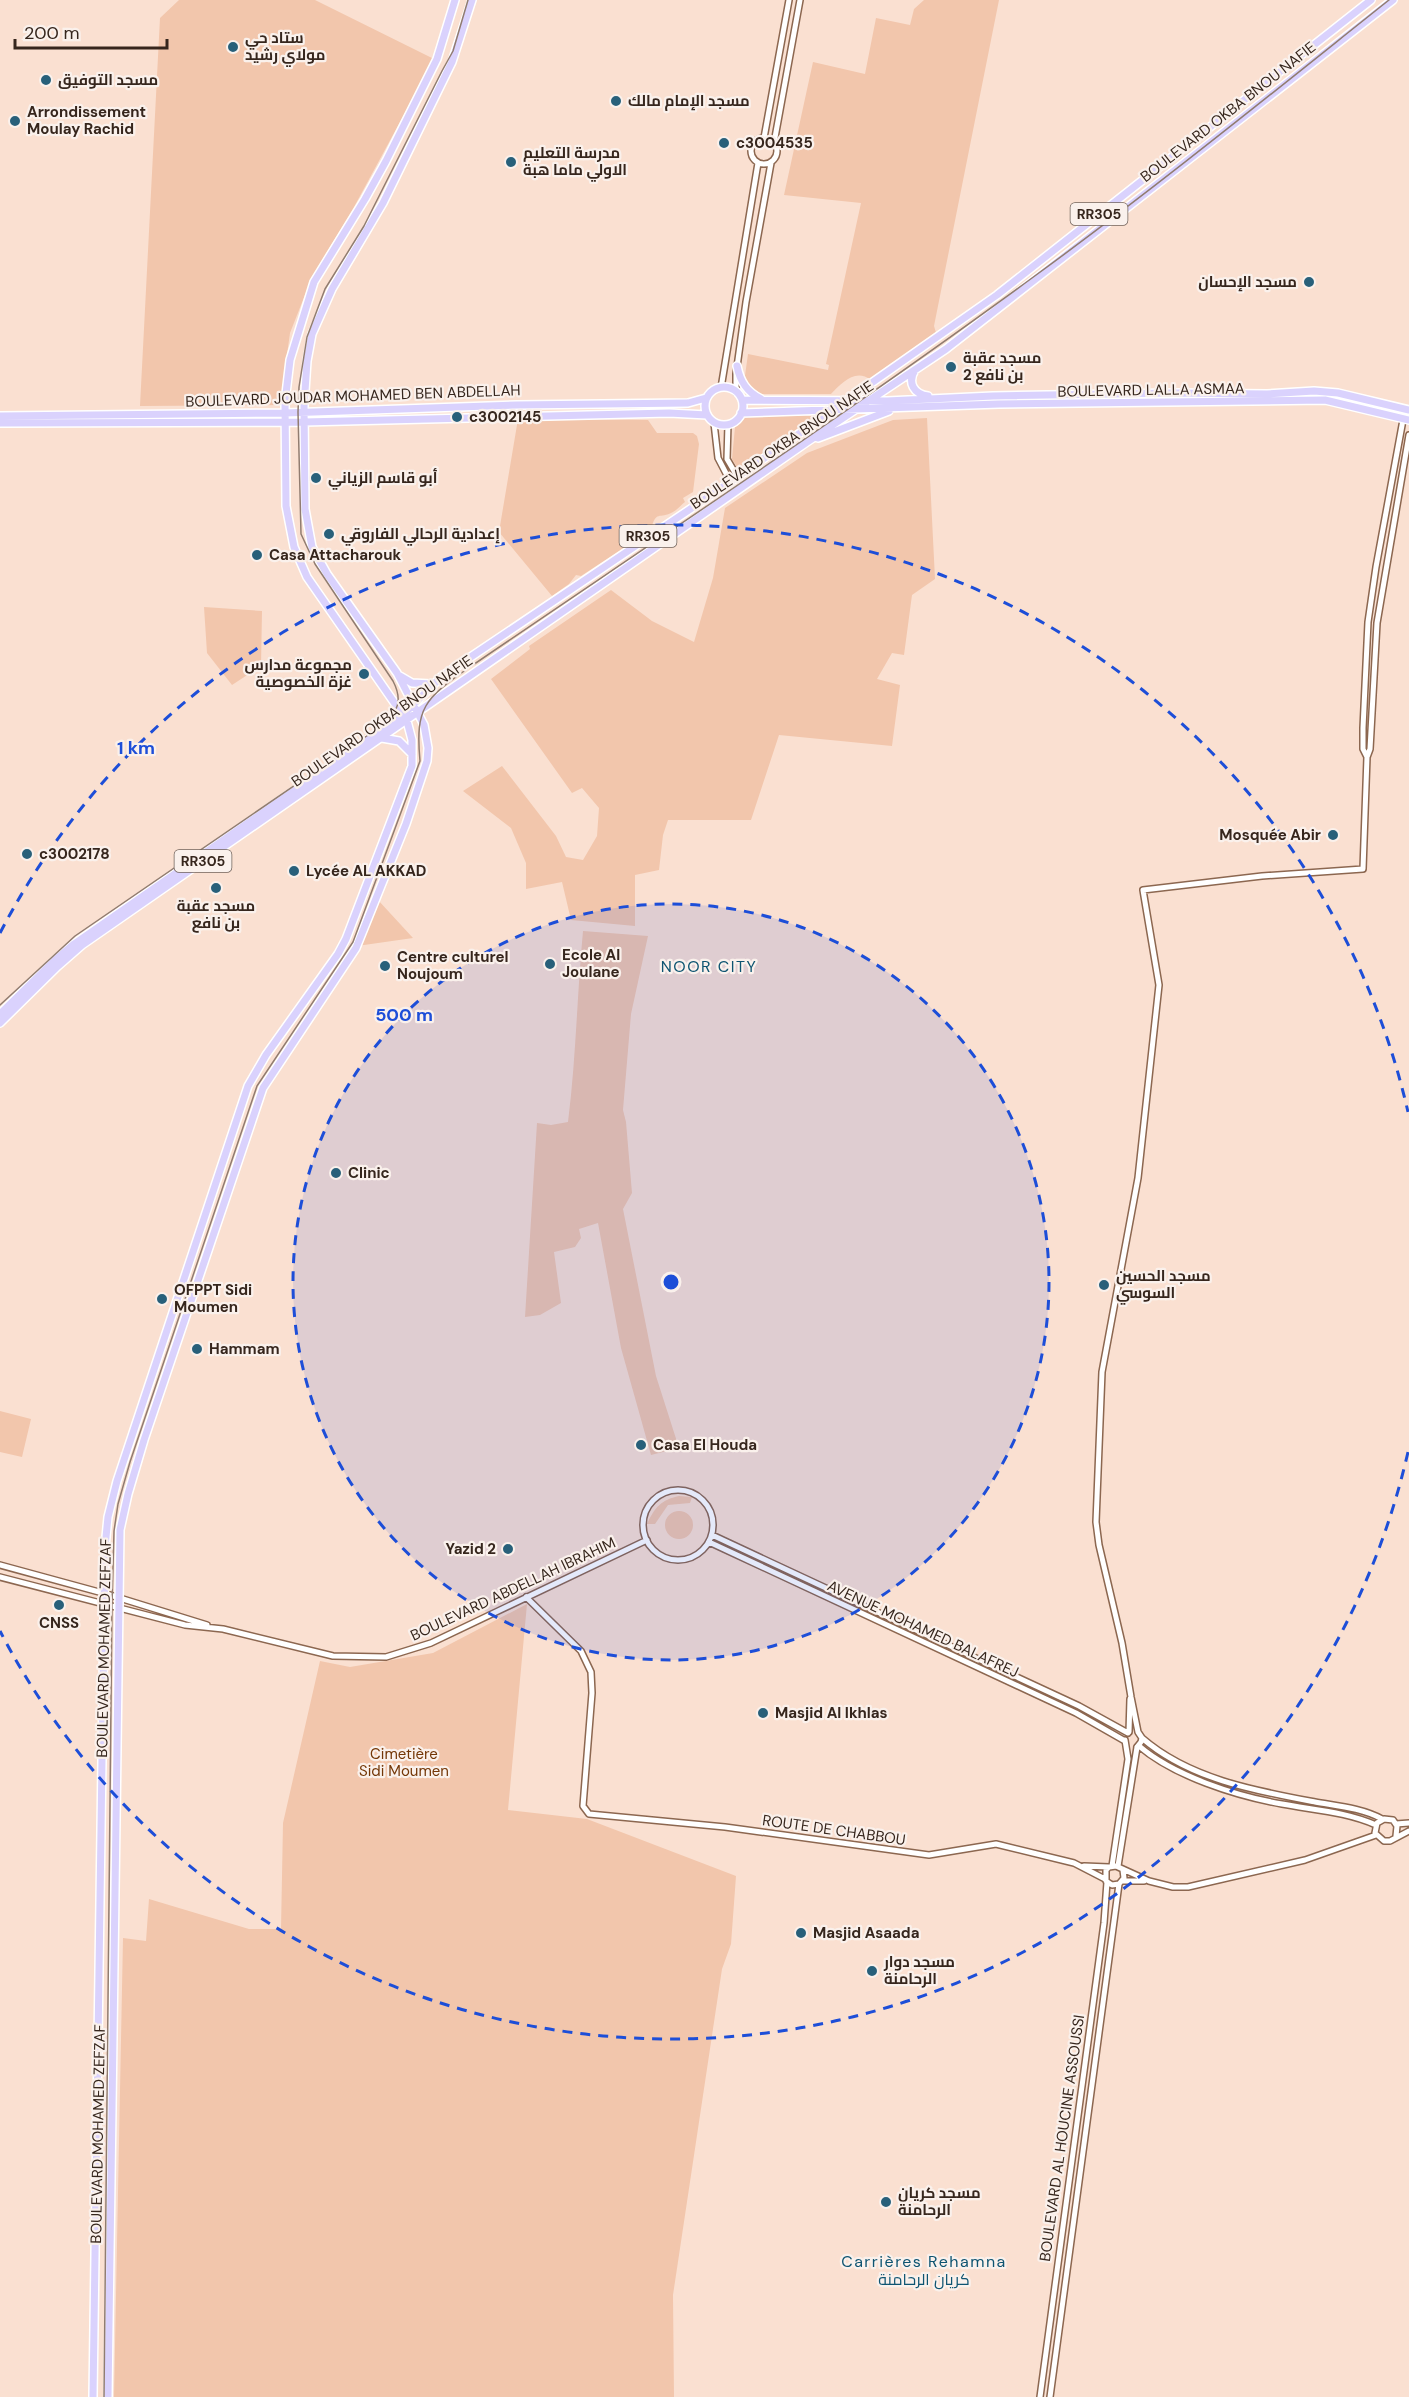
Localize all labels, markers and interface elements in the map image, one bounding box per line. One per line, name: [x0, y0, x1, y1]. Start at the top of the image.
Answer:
scale bar: [15, 12, 166, 50]
text: 200 m: [24, 21, 80, 45]
place label: ستاد حي مولاي رشيد: [245, 28, 325, 67]
street label: BOULEVARD OKBA BNOU NAFIE: [1136, 37, 1320, 187]
marker: ستاد حي مولاي رشيد: [226, 40, 240, 54]
place label: مسجد التوفيق: [58, 70, 158, 90]
marker: مسجد التوفيق: [39, 73, 53, 87]
place label: مسجد الإمام مالك: [628, 91, 750, 111]
marker: مسجد الإمام مالك: [609, 94, 623, 108]
place label: Arrondissement Moulay Rachid: [27, 102, 146, 139]
marker: Arrondissement Moulay Rachid: [8, 114, 22, 128]
place label: c3004535: [736, 133, 813, 153]
marker: c3004535: [717, 136, 731, 150]
place label: مدرسة التعليم الاولي ماما هبة: [523, 143, 627, 182]
marker: مدرسة التعليم الاولي ماما هبة: [504, 155, 518, 169]
road number: RR305: [1070, 203, 1128, 225]
place label: مسجد الإحسان: [1198, 272, 1297, 292]
marker: مسجد الإحسان: [1302, 275, 1316, 289]
place label: مسجد عقبة بن نافع 2: [963, 348, 1041, 385]
marker: مسجد عقبة بن نافع 2: [944, 360, 958, 374]
street label: BOULEVARD OKBA BNOU NAFIE: [686, 376, 878, 514]
street label: BOULEVARD LALLA ASMAA: [1057, 378, 1245, 402]
street label: BOULEVARD JOUDAR MOHAMED BEN ABDELLAH: [185, 380, 521, 412]
place label: c3002145: [469, 407, 541, 427]
marker: c3002145: [450, 410, 464, 424]
place label: أبو قاسم الزياني: [328, 468, 438, 490]
marker: أبو قاسم الزياني: [309, 471, 323, 485]
place label: إعدادية الرحالي الفاروقي: [341, 524, 500, 546]
road number: RR305: [620, 525, 676, 547]
marker: إعدادية الرحالي الفاروقي: [322, 527, 336, 541]
place label: Casa Attacharouk: [269, 545, 401, 565]
marker: Casa Attacharouk: [250, 548, 264, 562]
street label: BOULEVARD OKBA BNOU NAFIE: [287, 651, 477, 791]
place label: مجموعة مدارس غزة الخصوصية: [245, 655, 352, 692]
marker: مجموعة مدارس غزة الخصوصية: [357, 667, 371, 681]
text: 1 km: [117, 736, 155, 760]
place label: Mosquée Abir: [1219, 825, 1321, 845]
marker: Mosquée Abir: [1326, 828, 1340, 842]
place label: c3002178: [39, 844, 110, 864]
marker: c3002178: [20, 847, 34, 861]
road number: RR305: [174, 850, 232, 872]
place label: Lycée AL AKKAD: [306, 861, 426, 881]
marker: Lycée AL AKKAD: [287, 864, 301, 878]
marker: مسجد عقبة بن نافع: [209, 881, 223, 895]
place label: مسجد عقبة بن نافع: [177, 896, 255, 933]
place label: Ecole Al Joulane: [562, 945, 620, 982]
place label: Centre culturel Noujoum: [397, 947, 509, 984]
district label: NOOR CITY: [661, 956, 757, 977]
marker: Ecole Al Joulane: [543, 957, 557, 971]
marker: Centre culturel Noujoum: [378, 959, 392, 973]
text: 500 m: [375, 1003, 433, 1027]
place label: Clinic: [348, 1163, 390, 1183]
marker: Clinic: [329, 1166, 343, 1180]
place label: مسجد الحسين السوسي: [1116, 1266, 1211, 1305]
centre of rings: [661, 1272, 681, 1292]
marker: مسجد الحسين السوسي: [1097, 1278, 1111, 1292]
place label: OFPPT Sidi Moumen: [174, 1280, 252, 1317]
marker: OFPPT Sidi Moumen: [155, 1292, 169, 1306]
place label: Hammam: [209, 1339, 280, 1359]
marker: Hammam: [190, 1342, 204, 1356]
place label: Casa El Houda: [653, 1435, 757, 1455]
marker: Casa El Houda: [634, 1438, 648, 1452]
street label: BOULEVARD ABDELLAH IBRAHIM: [407, 1533, 619, 1645]
street label: BOULEVARD MOHAMED ZEFZAF: [92, 1538, 116, 1758]
place label: Yazid 2: [445, 1539, 496, 1559]
marker: Yazid 2: [501, 1542, 515, 1556]
street label: AVENUE MOHAMED BALAFREJ: [824, 1576, 1022, 1682]
marker: CNSS: [52, 1598, 66, 1612]
place label: CNSS: [39, 1613, 79, 1633]
place label: Masjid Al Ikhlas: [775, 1703, 888, 1723]
marker: Masjid Al Ikhlas: [756, 1706, 770, 1720]
park label: Cimetière Sidi Moumen: [359, 1744, 449, 1781]
street label: ROUTE DE CHABBOU: [761, 1810, 907, 1850]
place label: Masjid Asaada: [813, 1923, 919, 1943]
marker: Masjid Asaada: [794, 1926, 808, 1940]
place label: مسجد دوار الرحامنة: [883, 1952, 955, 1989]
marker: مسجد دوار الرحامنة: [865, 1964, 879, 1978]
street label: BOULEVARD AL HOUCINE ASSOUSSI: [1035, 2013, 1089, 2263]
street label: BOULEVARD MOHAMED ZEFZAF: [86, 2024, 110, 2244]
place label: مسجد كريان الرحامنة: [898, 2183, 981, 2220]
marker: مسجد كريان الرحامنة: [879, 2195, 893, 2209]
district label: Carrières Rehamna كريان الرحامنة: [841, 2251, 1007, 2290]

